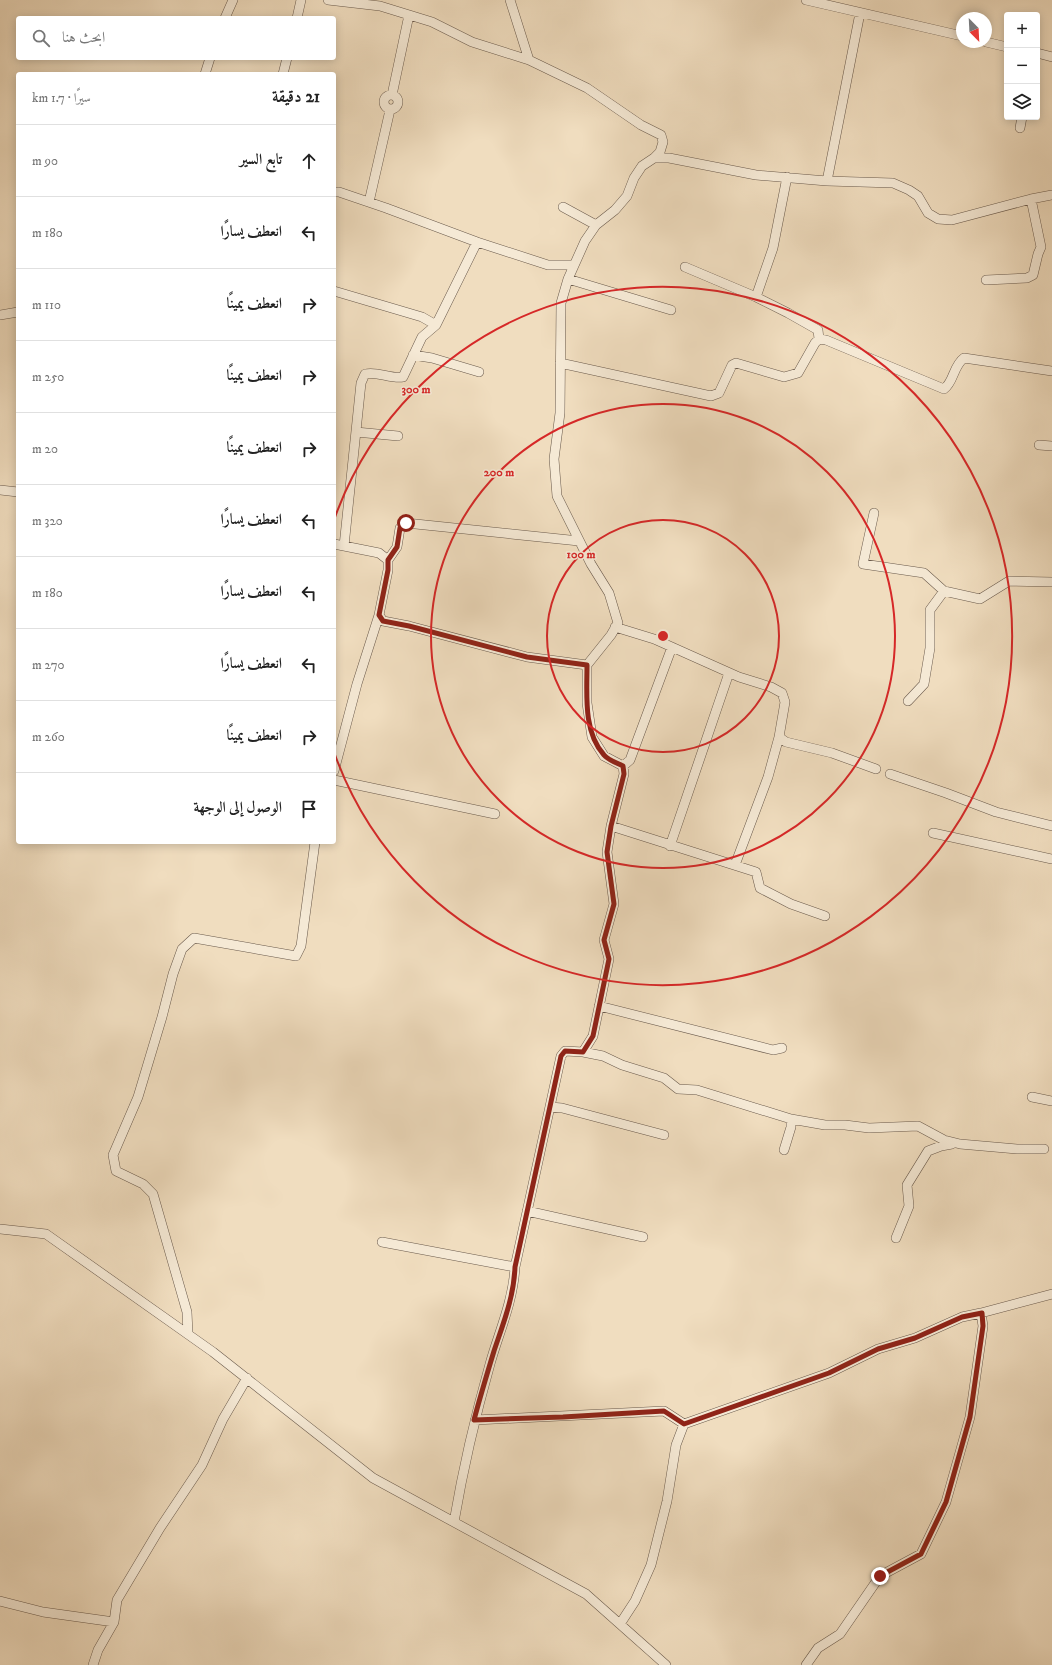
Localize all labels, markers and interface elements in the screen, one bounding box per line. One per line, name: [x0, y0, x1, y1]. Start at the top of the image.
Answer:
north arrow: [956, 12, 992, 48]
map controls: [1004, 12, 1040, 120]
button: +: [1004, 12, 1040, 48]
search box: [16, 16, 336, 60]
icon: search: [30, 27, 52, 49]
text: ابحث هنا: [62, 28, 105, 47]
button: −: [1004, 48, 1040, 84]
button: layers: [1004, 84, 1040, 120]
text: 21 دقيقة: [272, 86, 320, 108]
text: سيرًا · 1.7 km: [32, 90, 91, 106]
text: تابع السير: [240, 150, 282, 169]
icon: ahead: [298, 150, 320, 172]
text: 90 m: [32, 153, 58, 169]
text: انعطف يسارًا: [221, 222, 282, 241]
icon: left: [298, 222, 320, 244]
text: 180 m: [32, 225, 63, 241]
text: انعطف يمينًا: [227, 294, 282, 313]
icon: right: [298, 294, 320, 316]
text: 110 m: [32, 297, 61, 313]
text: انعطف يمينًا: [227, 366, 282, 385]
icon: right: [298, 366, 320, 388]
text: 250 m: [32, 369, 64, 385]
text: 300 m: [402, 382, 430, 397]
text: انعطف يمينًا: [227, 438, 282, 457]
icon: right: [298, 438, 320, 460]
text: 20 m: [32, 441, 58, 457]
text: 200 m: [484, 465, 514, 480]
text: انعطف يسارًا: [221, 510, 282, 529]
icon: left: [298, 510, 320, 532]
text: 320 m: [32, 513, 63, 529]
route start: [397, 514, 415, 532]
text: 100 m: [567, 547, 595, 562]
text: انعطف يسارًا: [221, 582, 282, 601]
icon: left: [298, 582, 320, 604]
text: 180 m: [32, 585, 63, 601]
centre of rings: [656, 629, 670, 643]
text: انعطف يسارًا: [221, 654, 282, 673]
icon: left: [298, 654, 320, 676]
text: 270 m: [32, 657, 65, 673]
text: انعطف يمينًا: [227, 726, 282, 745]
icon: right: [298, 726, 320, 748]
text: 260 m: [32, 729, 65, 745]
text: الوصول إلى الوجهة: [193, 798, 282, 817]
icon: arrive: [298, 798, 320, 820]
route end: [871, 1567, 889, 1585]

